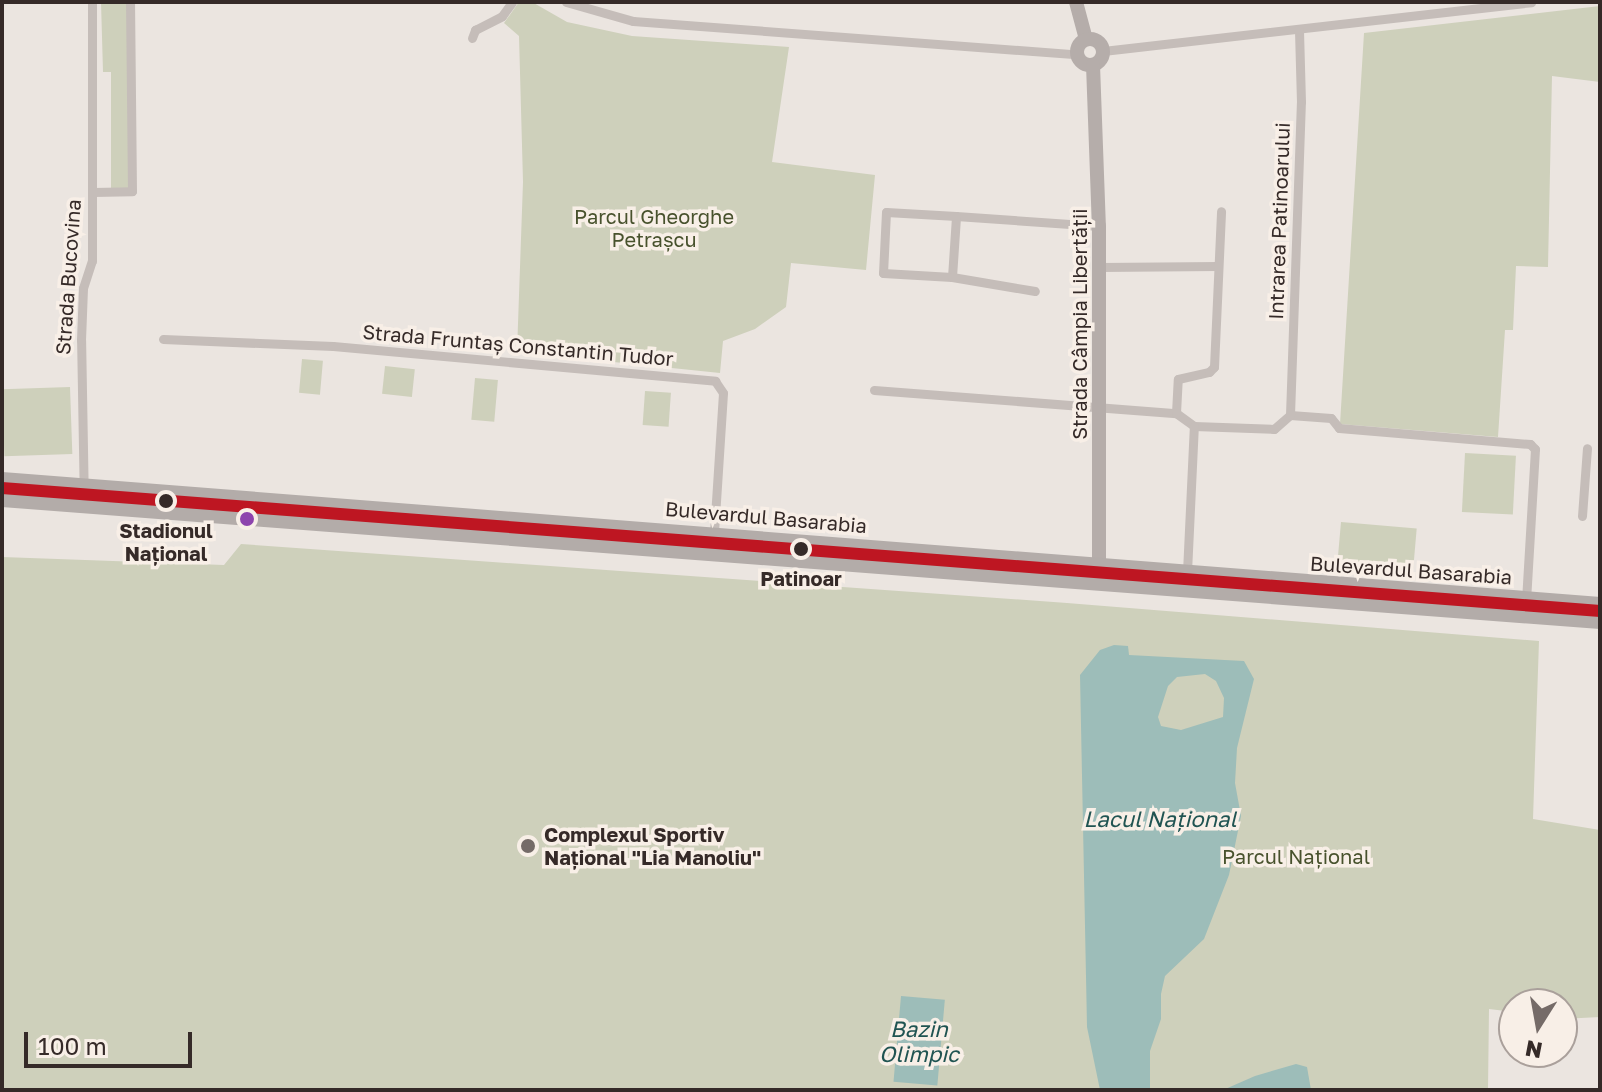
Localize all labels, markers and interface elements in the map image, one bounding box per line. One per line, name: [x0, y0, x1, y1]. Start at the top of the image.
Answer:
street label: Intrarea Patinoarului: [1264, 122, 1294, 320]
street label: Strada Bucovina: [51, 198, 85, 356]
park label: Parcul Gheorghe Petrașcu: [574, 204, 734, 251]
street label: Strada Câmpia Libertății: [1067, 208, 1091, 440]
street label: Strada Fruntaș Constantin Tudor: [362, 319, 674, 371]
marker: Stadionul Național: [152, 487, 180, 515]
street label: Bulevardul Basarabia: [664, 496, 868, 538]
unlabelled marker: [239, 511, 255, 527]
place label: Stadionul Național: [119, 518, 213, 565]
marker: Patinoar: [787, 535, 815, 563]
street label: Bulevardul Basarabia: [1309, 551, 1513, 589]
place label: Patinoar: [760, 566, 842, 590]
water label: Lacul Național: [1083, 806, 1237, 832]
place label: Complexul Sportiv Național "Lia Manoliu": [544, 822, 761, 869]
marker: Complexul Sportiv Național "Lia Manoliu": [519, 837, 537, 855]
park label: Parcul Național: [1222, 844, 1370, 868]
north arrow: [1498, 988, 1578, 1068]
water label: Bazin Olimpic: [879, 1015, 959, 1066]
scale bar: [28, 1016, 196, 1066]
text: 100 m: [38, 1031, 107, 1060]
text: N: [1523, 1035, 1545, 1065]

